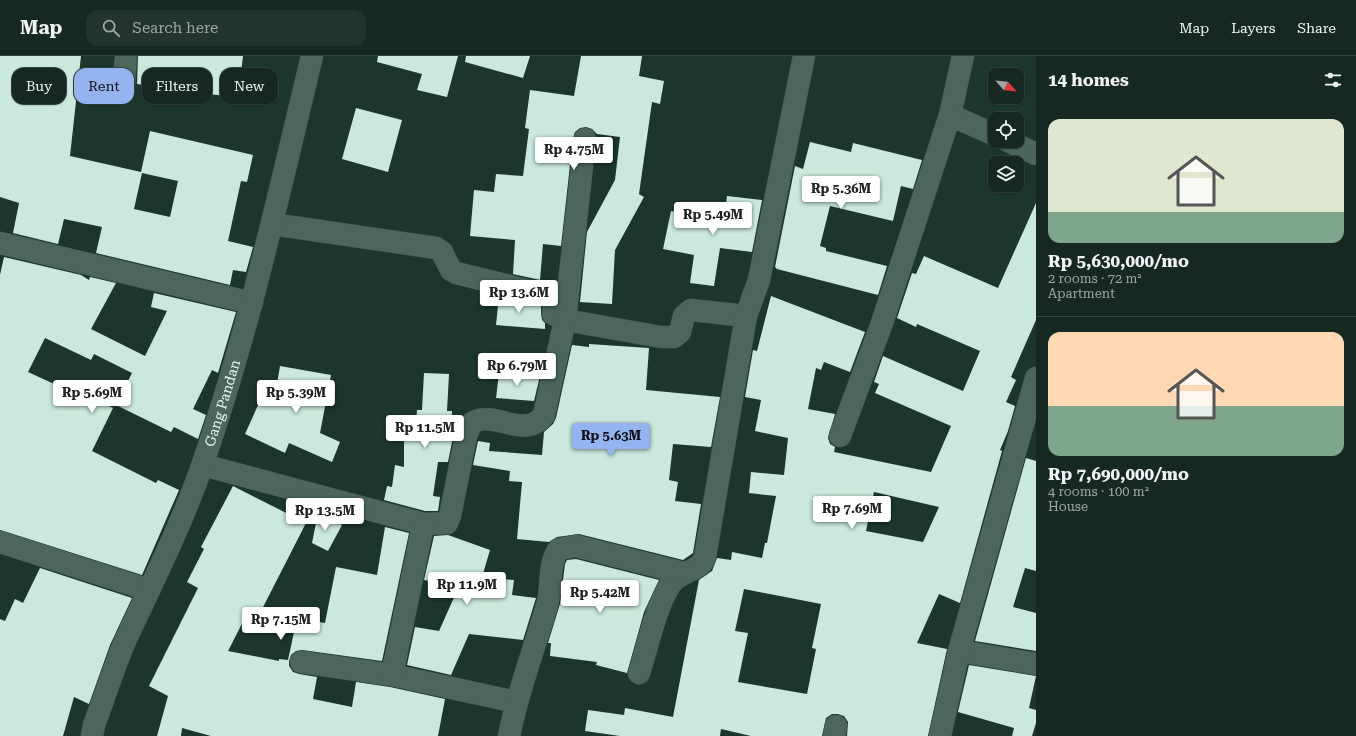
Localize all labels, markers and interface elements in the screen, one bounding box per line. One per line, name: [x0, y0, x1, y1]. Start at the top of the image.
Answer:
search box: [86, 10, 366, 46]
text: Map: [20, 16, 62, 39]
icon: search: [100, 17, 122, 39]
text: Search here: [132, 19, 218, 37]
text: Map: [1179, 20, 1209, 36]
text: Layers: [1231, 20, 1275, 36]
text: Share: [1297, 20, 1336, 36]
chip: Buy: [12, 68, 66, 104]
chip: Rent: [74, 68, 134, 104]
chip: Filters: [142, 68, 212, 104]
chip: New: [220, 68, 278, 104]
north arrow: [988, 68, 1024, 104]
map controls: [988, 68, 1024, 192]
icon: filters: [1322, 69, 1344, 91]
text: 14 homes: [1048, 70, 1129, 90]
button: locate: [988, 112, 1024, 148]
pin: Rp 4.75M: [533, 137, 615, 171]
text: Rp 4.75M: [544, 142, 604, 157]
icon: home: [1160, 145, 1232, 217]
button: layers: [988, 156, 1024, 192]
pin: Rp 5.36M: [800, 176, 882, 210]
text: Rp 5.36M: [811, 181, 871, 196]
pin: Rp 5.49M: [672, 202, 754, 236]
text: Rp 5.49M: [683, 207, 743, 222]
text: Rp 5,630,000/mo: [1048, 251, 1189, 271]
text: 2 rooms · 72 m²: [1048, 271, 1142, 286]
pin: Rp 13.6M: [478, 280, 560, 314]
text: Rp 13.6M: [489, 285, 549, 300]
text: Apartment: [1048, 286, 1115, 301]
pin: Rp 6.79M: [476, 353, 558, 387]
street label: Gang Pandan: [201, 358, 243, 449]
text: Rp 6.79M: [487, 358, 547, 373]
icon: home: [1160, 358, 1232, 430]
pin: Rp 5.69M: [51, 380, 133, 414]
pin: Rp 5.39M: [255, 380, 337, 414]
text: Rp 5.69M: [62, 385, 122, 400]
text: Rp 5.39M: [266, 385, 326, 400]
pin: Rp 11.5M: [384, 415, 466, 449]
text: Rp 11.5M: [395, 420, 455, 435]
pin: Rp 5.63M: [570, 423, 652, 457]
text: Rp 5.63M: [581, 428, 641, 443]
text: Rp 7,690,000/mo: [1048, 464, 1189, 484]
text: 4 rooms · 100 m²: [1048, 484, 1149, 499]
pin: Rp 7.69M: [811, 496, 893, 530]
pin: Rp 13.5M: [284, 498, 366, 532]
text: House: [1048, 499, 1088, 514]
text: Rp 7.69M: [822, 501, 882, 516]
text: Rp 13.5M: [295, 503, 355, 518]
pin: Rp 11.9M: [426, 572, 508, 606]
text: Rp 11.9M: [437, 577, 497, 592]
pin: Rp 5.42M: [559, 580, 641, 614]
text: Rp 5.42M: [570, 585, 630, 600]
pin: Rp 7.15M: [240, 607, 322, 641]
text: Rp 7.15M: [251, 612, 311, 627]

